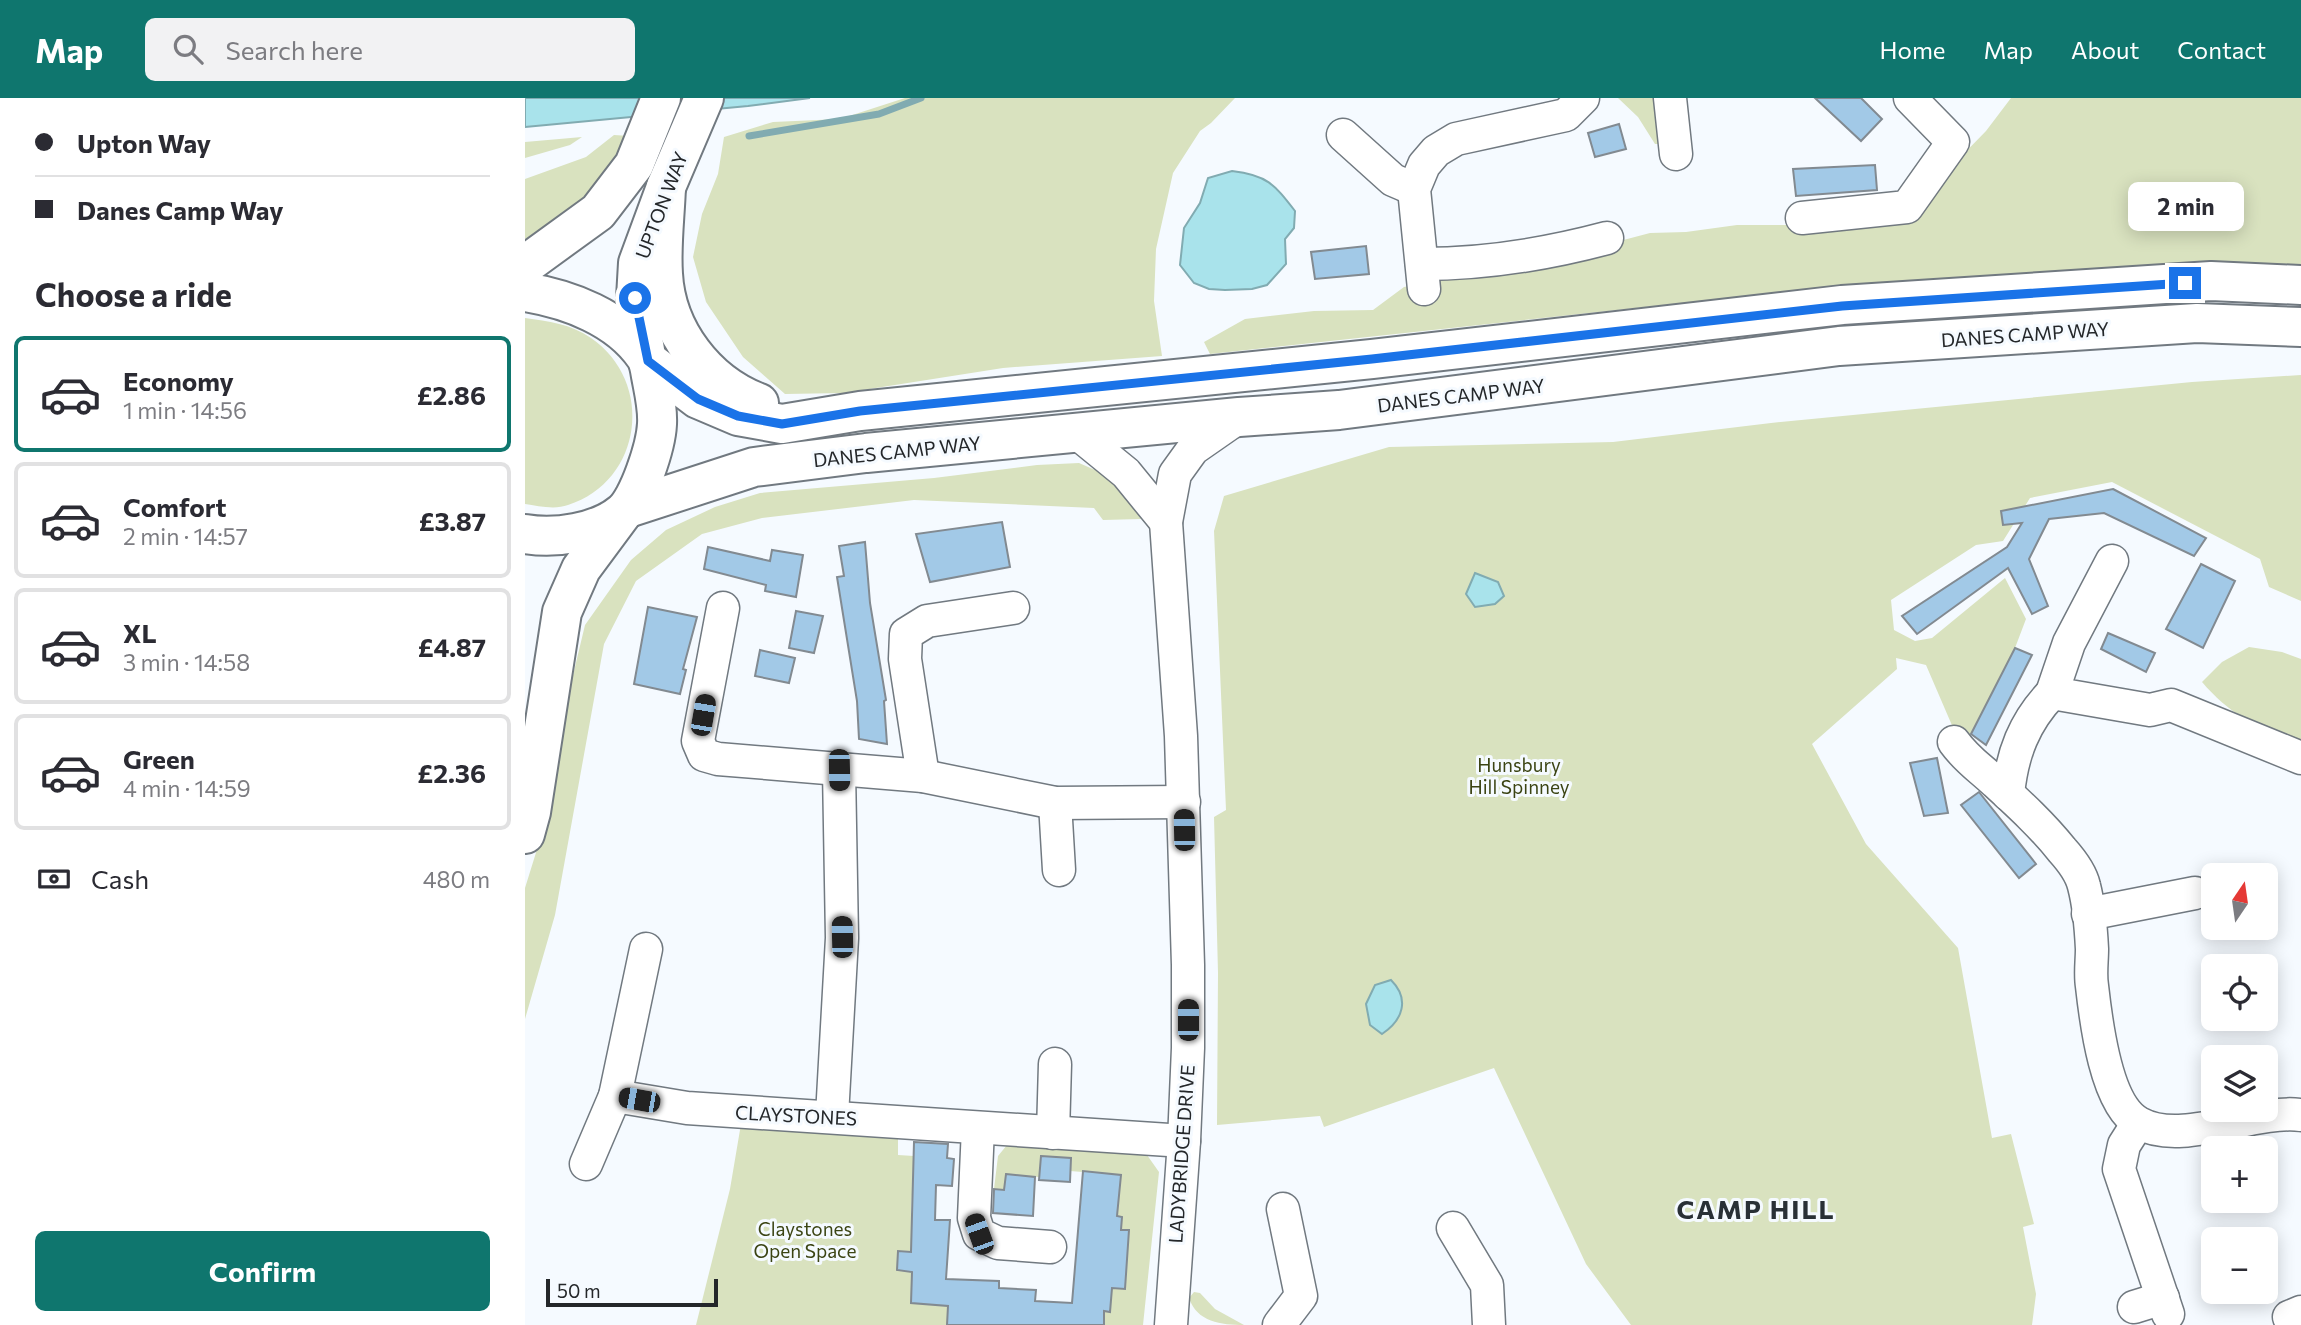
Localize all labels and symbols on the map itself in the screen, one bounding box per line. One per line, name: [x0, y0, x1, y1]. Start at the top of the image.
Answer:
street label: UPTON WAY: [630, 148, 692, 262]
callout: 2 min: [2127, 181, 2243, 230]
route end: [2169, 267, 2201, 299]
route start: [619, 282, 651, 314]
street label: DANES CAMP WAY: [1940, 317, 2110, 351]
street label: DANES CAMP WAY: [1376, 373, 1546, 417]
street label: DANES CAMP WAY: [812, 431, 982, 471]
car: [690, 692, 717, 738]
car: [829, 749, 850, 791]
park label: Hunsbury Hill Spinney: [1468, 753, 1570, 798]
car: [1174, 809, 1195, 851]
north arrow: [2201, 863, 2279, 940]
car: [832, 916, 853, 958]
car: [1178, 999, 1199, 1041]
street label: LADYBRIDGE DRIVE: [1163, 1064, 1199, 1244]
car: [617, 1086, 662, 1114]
street label: CLAYSTONES: [734, 1100, 858, 1130]
district label: CAMP HILL: [1676, 1193, 1836, 1224]
car: [962, 1211, 997, 1257]
park label: Claystones Open Space: [753, 1217, 857, 1262]
scale bar: [546, 1276, 717, 1308]

